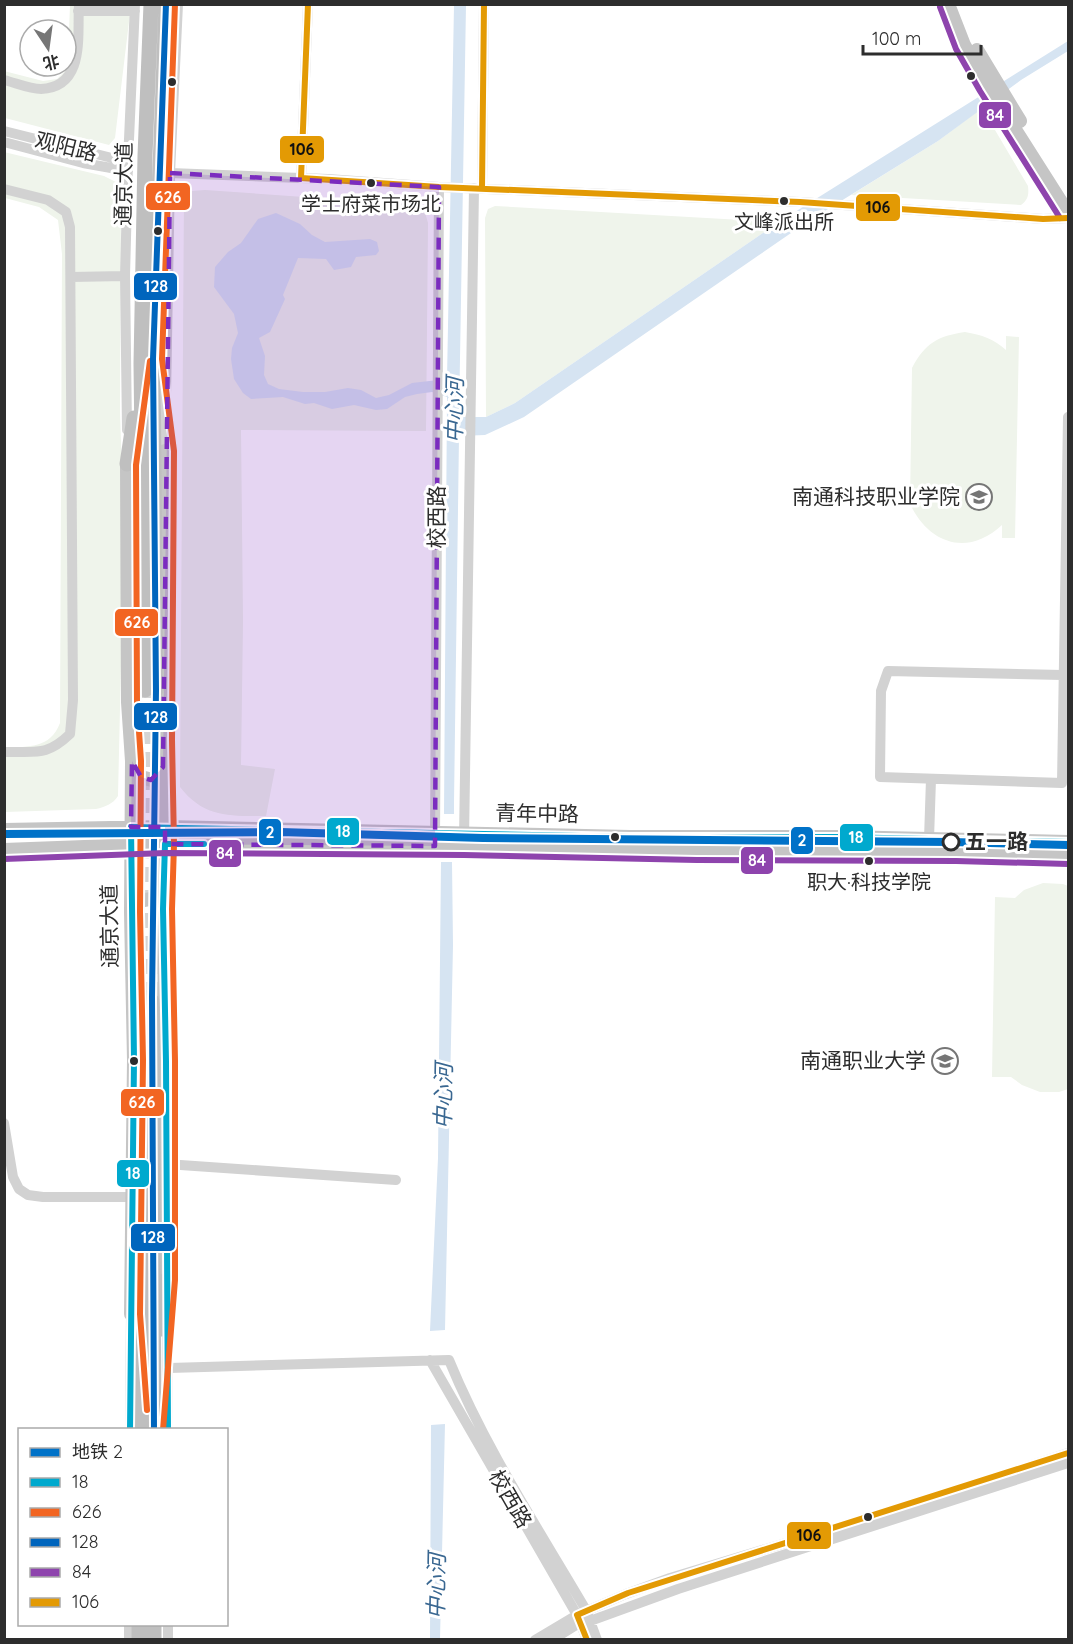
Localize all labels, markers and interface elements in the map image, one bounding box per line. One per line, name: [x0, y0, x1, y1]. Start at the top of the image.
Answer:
north arrow: [18, 18, 78, 78]
scale bar: [863, 18, 982, 56]
text: 100 m: [872, 27, 921, 50]
text: 北: [41, 51, 61, 74]
unlabelled marker: [965, 70, 977, 82]
unlabelled marker: [166, 76, 178, 88]
line badge: 84: [978, 101, 1012, 129]
text: 84: [986, 105, 1005, 125]
street label: 观阳路: [33, 126, 100, 166]
line badge: 106: [279, 135, 325, 164]
text: 106: [290, 139, 315, 159]
street label: 通京大道: [109, 142, 137, 226]
marker: 学士府菜市场北: [365, 177, 377, 189]
line badge: 626: [145, 182, 191, 211]
text: 626: [155, 187, 182, 207]
place label: 学士府菜市场北: [301, 191, 441, 216]
line badge: 106: [855, 193, 901, 222]
marker: 文峰派出所: [778, 195, 790, 207]
text: 106: [866, 197, 891, 217]
place label: 文峰派出所: [734, 209, 834, 234]
unlabelled marker: [152, 225, 164, 237]
line badge: 128: [133, 272, 178, 301]
text: 128: [144, 276, 168, 296]
water label: 中心河: [439, 373, 469, 443]
school or university icon: 南通科技职业学院: [964, 482, 994, 512]
place label: 南通科技职业学院: [792, 483, 960, 509]
street label: 校西路: [423, 486, 449, 549]
line badge: 626: [114, 608, 159, 637]
text: 626: [124, 612, 151, 632]
line badge: 128: [133, 702, 178, 731]
text: 128: [144, 707, 168, 727]
street label: 青年中路: [495, 799, 579, 827]
line badge: 18: [326, 817, 360, 846]
line badge: 2: [258, 818, 282, 846]
text: 18: [336, 821, 351, 841]
text: 2: [265, 822, 275, 842]
line badge: 18: [839, 823, 874, 852]
line badge: 2: [790, 826, 814, 855]
text: 18: [849, 827, 864, 847]
place label: 五一路: [965, 828, 1028, 854]
text: 2: [797, 830, 807, 850]
unlabelled marker: [609, 831, 621, 843]
marker: 五一路: [942, 833, 960, 851]
line badge: 84: [208, 839, 242, 868]
text: 84: [216, 843, 235, 863]
line badge: 84: [740, 846, 774, 875]
text: 84: [748, 850, 767, 870]
marker: 职大·科技学院: [863, 855, 875, 867]
place label: 职大·科技学院: [807, 869, 931, 894]
street label: 通京大道: [95, 884, 123, 968]
school or university icon: 南通职业大学: [930, 1046, 960, 1076]
place label: 南通职业大学: [800, 1047, 926, 1073]
unlabelled marker: [128, 1055, 140, 1067]
water label: 中心河: [428, 1059, 458, 1129]
line badge: 626: [120, 1088, 165, 1117]
text: 626: [129, 1092, 156, 1112]
line badge: 18: [116, 1159, 150, 1188]
text: 18: [126, 1163, 141, 1183]
line badge: 128: [130, 1223, 176, 1252]
text: 128: [141, 1227, 165, 1247]
legend: [18, 1428, 228, 1626]
text: 地铁 2: [72, 1440, 123, 1463]
street label: 校西路: [484, 1465, 538, 1532]
text: 18: [72, 1470, 88, 1493]
text: 626: [72, 1500, 102, 1523]
unlabelled marker: [862, 1511, 874, 1523]
line badge: 106: [786, 1521, 832, 1550]
text: 106: [797, 1525, 822, 1545]
text: 128: [72, 1530, 98, 1553]
water label: 中心河: [421, 1549, 451, 1619]
text: 84: [72, 1560, 91, 1583]
text: 106: [72, 1590, 99, 1613]

